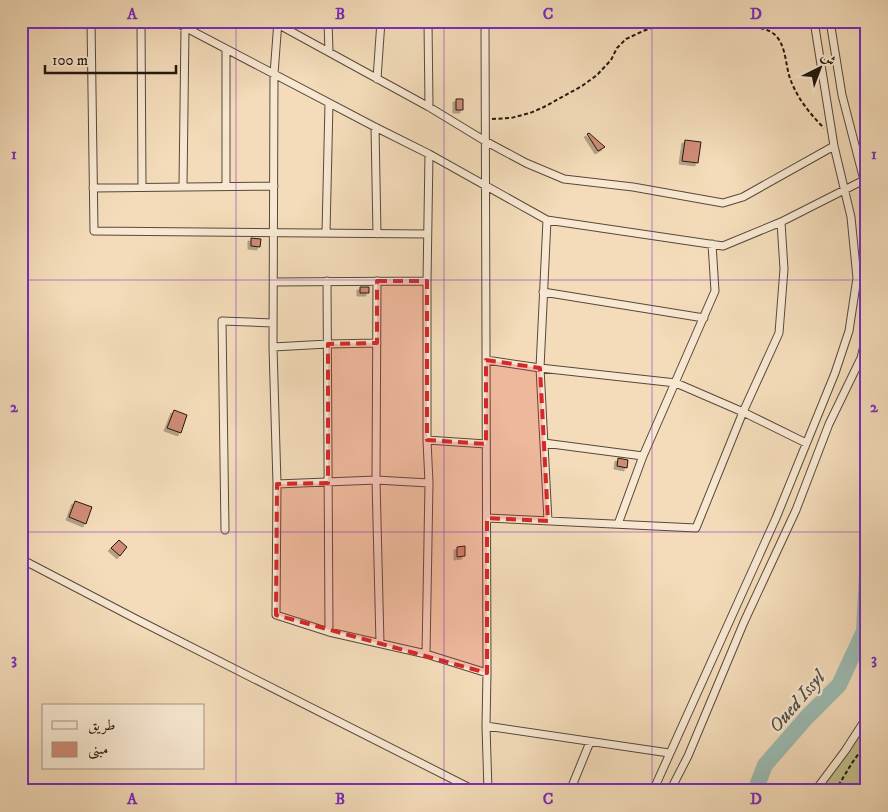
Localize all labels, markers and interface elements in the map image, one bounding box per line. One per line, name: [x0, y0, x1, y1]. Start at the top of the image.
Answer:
text: A: [126, 4, 138, 24]
text: B: [335, 4, 345, 24]
text: C: [543, 4, 553, 24]
text: D: [750, 4, 762, 24]
scale bar: [45, 42, 176, 74]
north arrow: [796, 42, 846, 92]
text: ش: [817, 48, 839, 70]
text: 100 m: [52, 51, 88, 70]
text: 1: [11, 144, 17, 164]
text: 1: [871, 144, 877, 164]
text: 2: [10, 397, 19, 417]
text: 2: [870, 397, 879, 417]
text: 3: [11, 649, 17, 669]
text: 3: [871, 649, 877, 669]
water label: Oued Issyl: [764, 665, 832, 738]
legend: [42, 704, 205, 770]
text: طريق: [88, 716, 115, 735]
text: مبنى: [88, 740, 108, 760]
text: A: [126, 789, 138, 809]
text: B: [335, 789, 345, 809]
text: C: [543, 789, 553, 809]
text: D: [750, 789, 762, 809]

